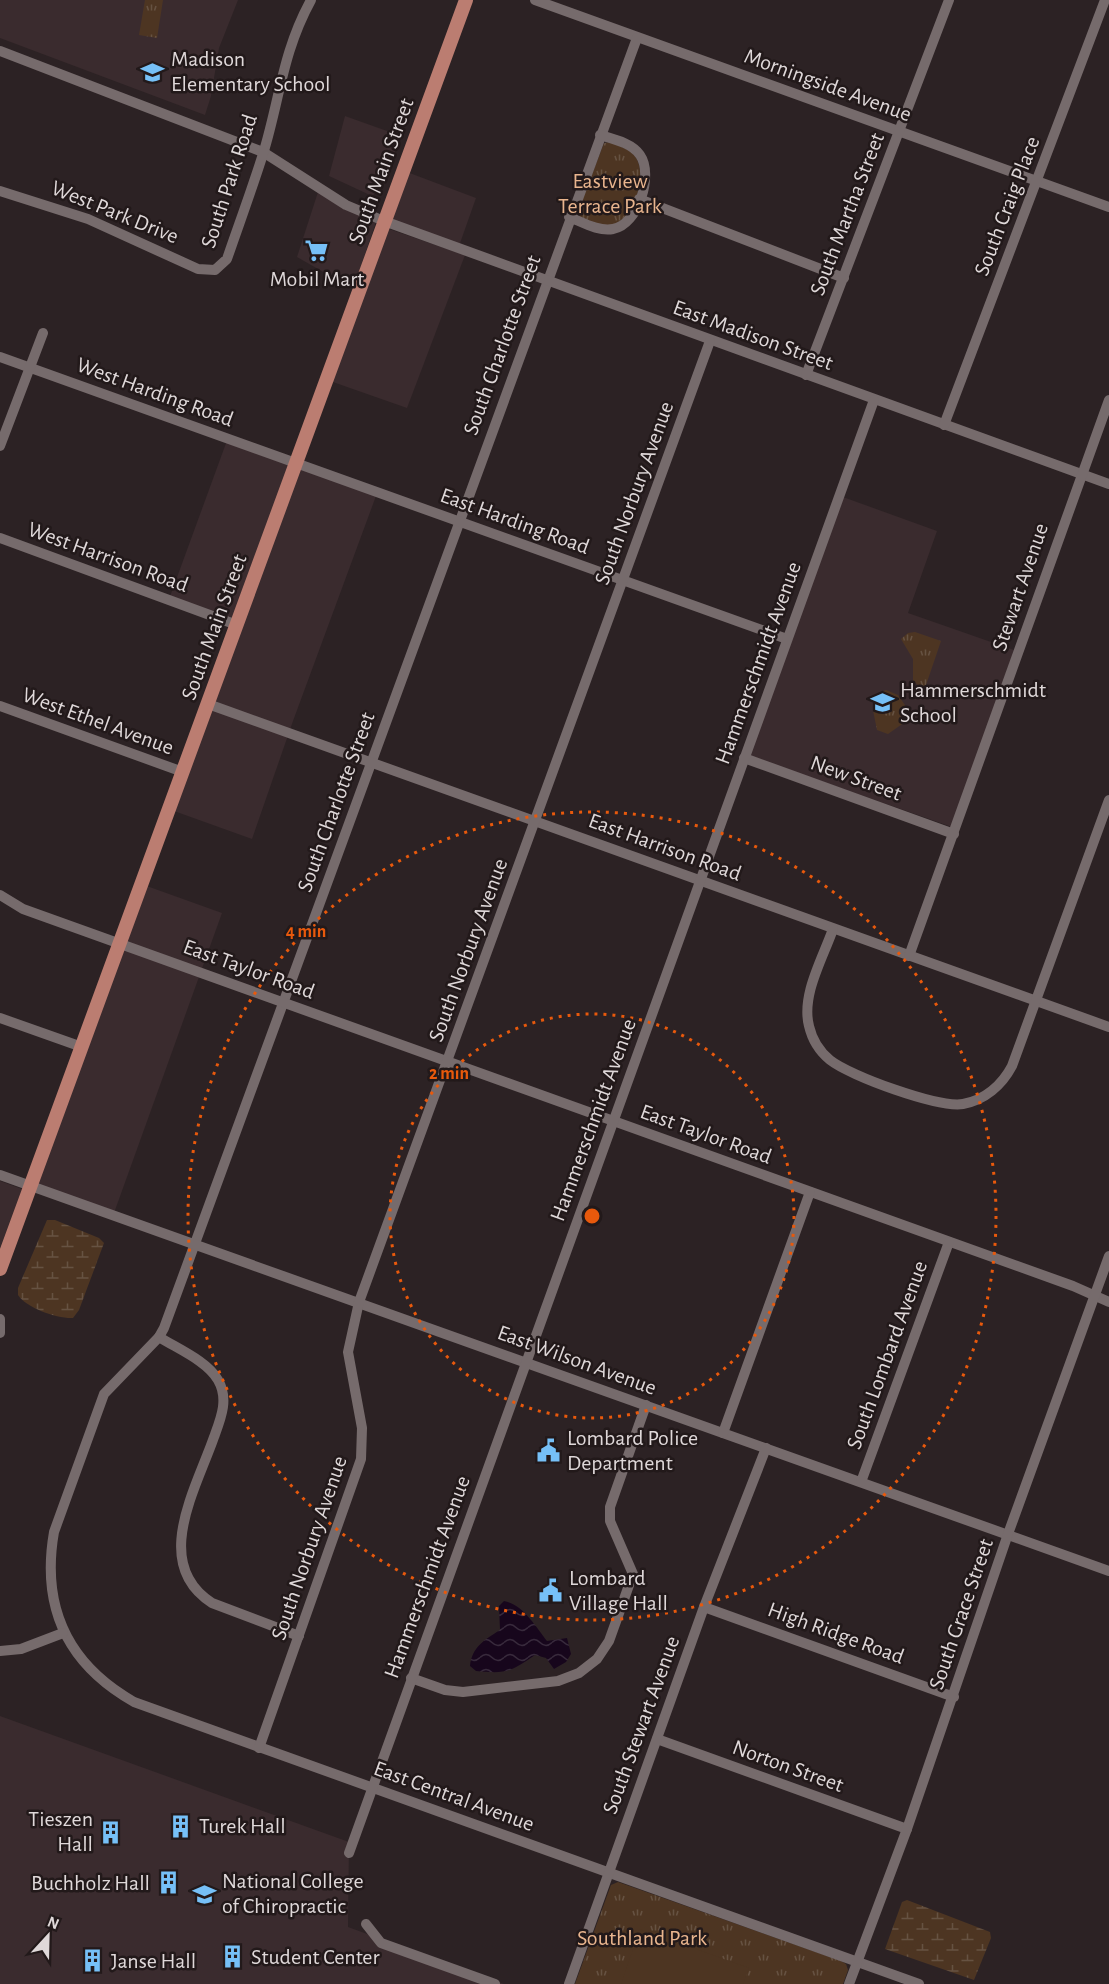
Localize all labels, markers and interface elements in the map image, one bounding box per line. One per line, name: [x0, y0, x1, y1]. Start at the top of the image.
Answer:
street label: Morningside Avenue: [741, 45, 915, 125]
place label: Madison Elementary School: [171, 48, 331, 95]
school or university icon: Madison Elementary School: [140, 59, 166, 85]
street label: South Main Street: [344, 95, 418, 247]
street label: South Park Road: [197, 111, 261, 251]
street label: South Martha Street: [806, 130, 888, 298]
street label: South Craig Place: [970, 133, 1044, 279]
park label: Eastview Terrace Park: [558, 170, 662, 217]
street label: West Park Drive: [48, 177, 182, 247]
supermarket icon: Mobil Mart: [304, 237, 330, 263]
street label: South Charlotte Street: [459, 252, 545, 438]
place label: Mobil Mart: [270, 268, 364, 290]
street label: East Madison Street: [670, 296, 836, 374]
street label: West Harding Road: [74, 353, 236, 431]
street label: South Norbury Avenue: [591, 398, 677, 588]
street label: East Harding Road: [438, 484, 592, 558]
street label: West Harrison Road: [25, 518, 191, 596]
street label: Stewart Avenue: [988, 520, 1052, 654]
street label: South Main Street: [177, 551, 251, 703]
street label: Hammerschmidt Avenue: [711, 559, 805, 767]
place label: Hammerschmidt School: [900, 679, 1046, 726]
street label: West Ethel Avenue: [19, 683, 177, 759]
school or university icon: Hammerschmidt School: [869, 690, 895, 716]
street label: South Charlotte Street: [293, 709, 379, 895]
street label: New Street: [808, 751, 904, 805]
street label: East Harrison Road: [586, 809, 744, 885]
street label: South Norbury Avenue: [425, 855, 511, 1045]
text: 4 min: [286, 923, 326, 941]
street label: East Taylor Road: [180, 935, 318, 1003]
street label: Hammerschmidt Avenue: [546, 1016, 640, 1224]
text: 2 min: [429, 1065, 469, 1083]
street label: East Taylor Road: [637, 1100, 775, 1168]
centre of rings: [582, 1206, 602, 1226]
street label: South Lombard Avenue: [843, 1258, 931, 1452]
street label: East Wilson Avenue: [495, 1321, 659, 1399]
place label: Lombard Police Department: [567, 1427, 698, 1474]
public building icon: Lombard Police Department: [536, 1438, 562, 1464]
street label: South Norbury Avenue: [267, 1453, 351, 1643]
street label: Hammerschmidt Avenue: [380, 1473, 474, 1681]
street label: South Grace Street: [925, 1536, 997, 1692]
place label: Lombard Village Hall: [569, 1567, 668, 1614]
public building icon: Lombard Village Hall: [538, 1578, 564, 1604]
street label: High Ridge Road: [765, 1598, 907, 1668]
street label: South Stewart Avenue: [599, 1633, 683, 1817]
street label: Norton Street: [730, 1736, 846, 1796]
street label: East Central Avenue: [371, 1757, 537, 1835]
place label: Tieszen Hall: [28, 1808, 93, 1855]
building icon: Turek Hall: [168, 1813, 194, 1839]
place label: Turek Hall: [199, 1815, 286, 1837]
building icon: Tieszen Hall: [98, 1819, 124, 1845]
building icon: Buchholz Hall: [155, 1870, 181, 1896]
place label: National College of Chiropractic: [222, 1870, 364, 1917]
place label: Buchholz Hall: [31, 1872, 150, 1894]
school or university icon: National College of Chiropractic: [191, 1881, 217, 1907]
north arrow: [18, 1906, 78, 1966]
text: N: [45, 1914, 61, 1933]
park label: Southland Park: [577, 1927, 707, 1949]
building icon: Student Center: [220, 1944, 246, 1970]
place label: Student Center: [251, 1946, 380, 1968]
building icon: Janse Hall: [80, 1948, 106, 1974]
place label: Janse Hall: [111, 1950, 196, 1972]

